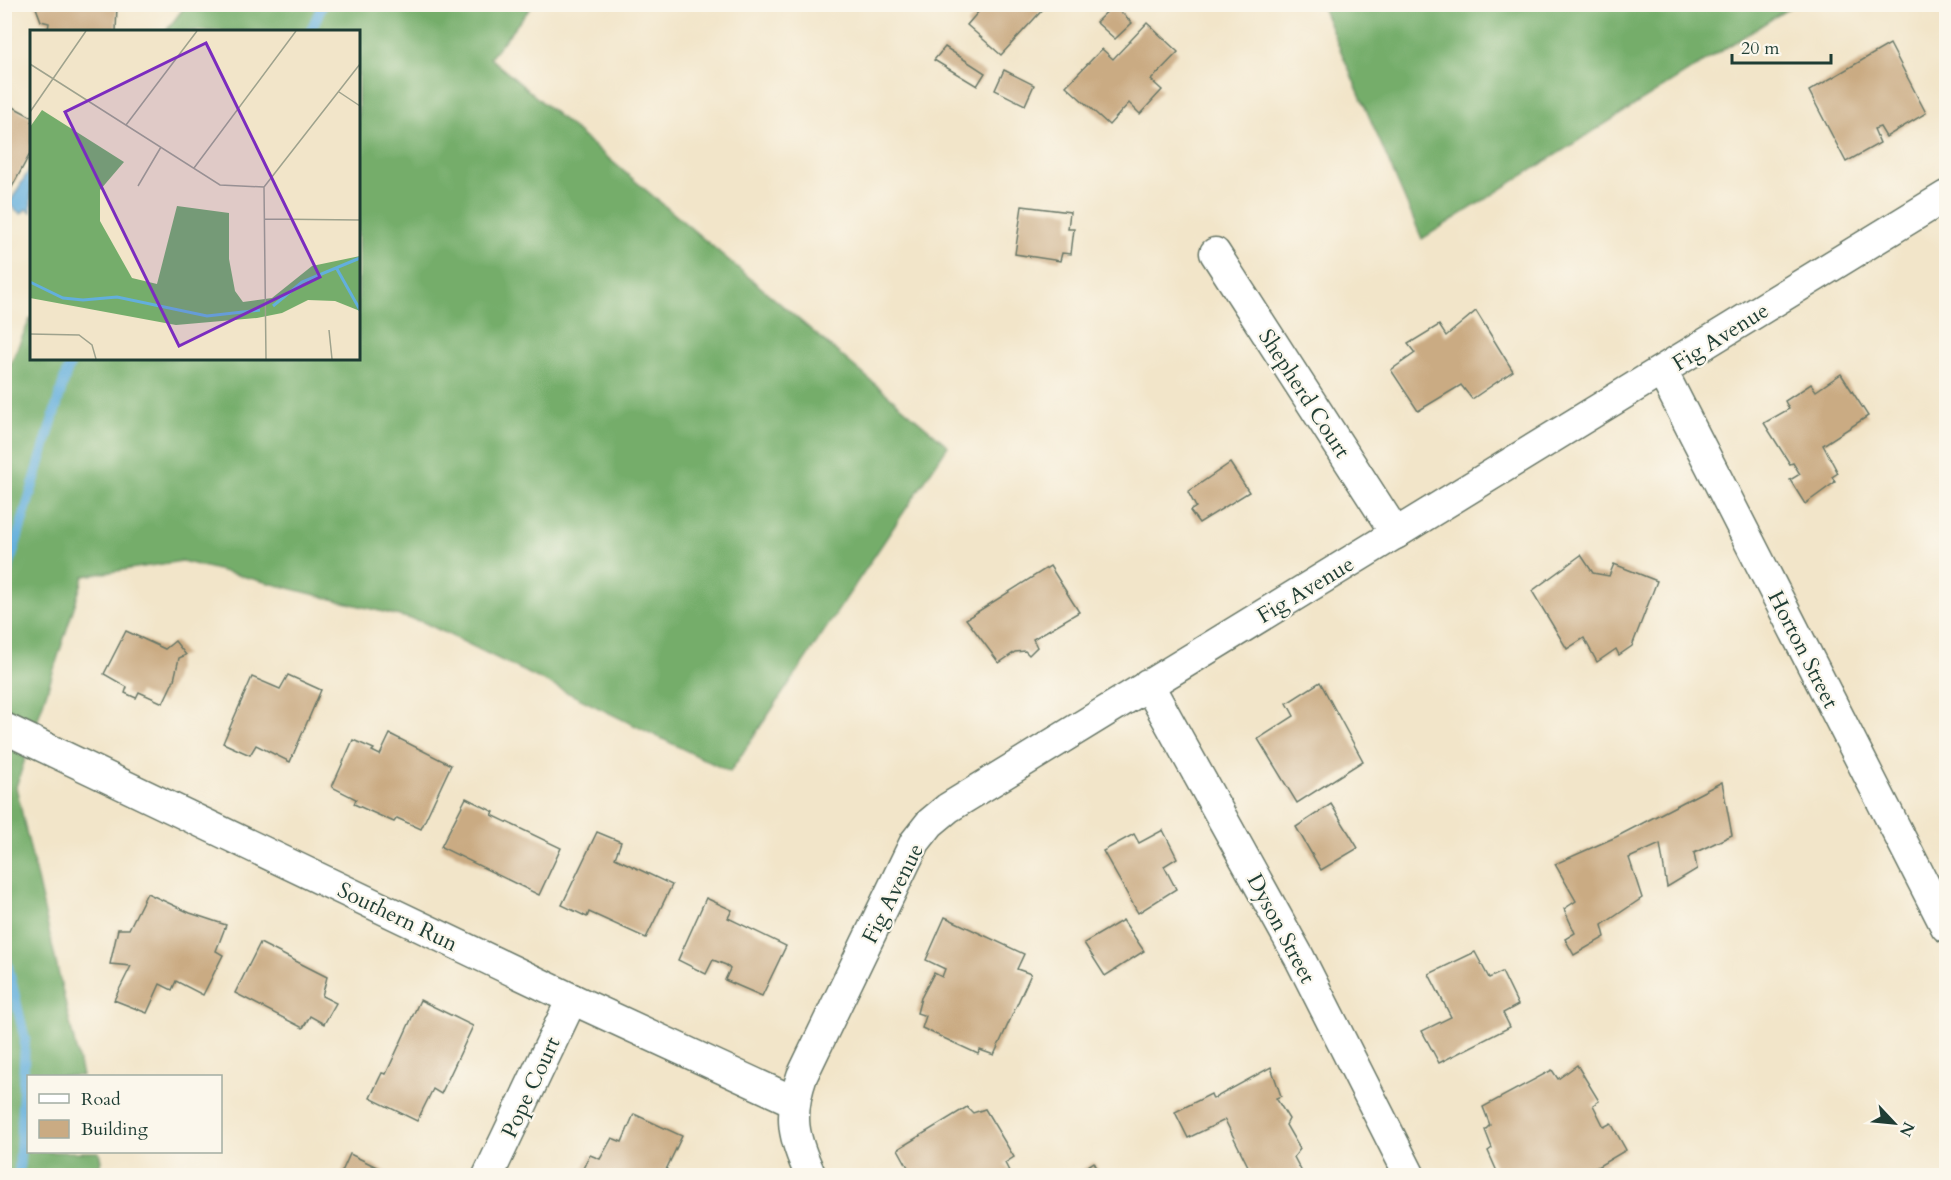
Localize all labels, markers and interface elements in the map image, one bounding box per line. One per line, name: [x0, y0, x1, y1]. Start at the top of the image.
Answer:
scale bar: [1732, 27, 1831, 65]
inset map: [30, 30, 360, 360]
text: 20 m: [1741, 36, 1780, 61]
street label: Fig Avenue: [1667, 295, 1774, 378]
street label: Shepherd Court: [1251, 323, 1357, 464]
street label: Fig Avenue: [1251, 549, 1360, 631]
street label: Horton Street: [1761, 585, 1846, 714]
street label: Fig Avenue: [855, 838, 931, 949]
street label: Dyson Street: [1240, 868, 1323, 989]
street label: Southern Run: [332, 875, 463, 959]
street label: Pope Court: [494, 1032, 567, 1143]
legend: [27, 1075, 222, 1153]
text: Road: [81, 1087, 121, 1112]
north arrow: [1864, 1093, 1924, 1153]
text: Building: [81, 1117, 149, 1142]
text: N: [1894, 1118, 1920, 1140]

